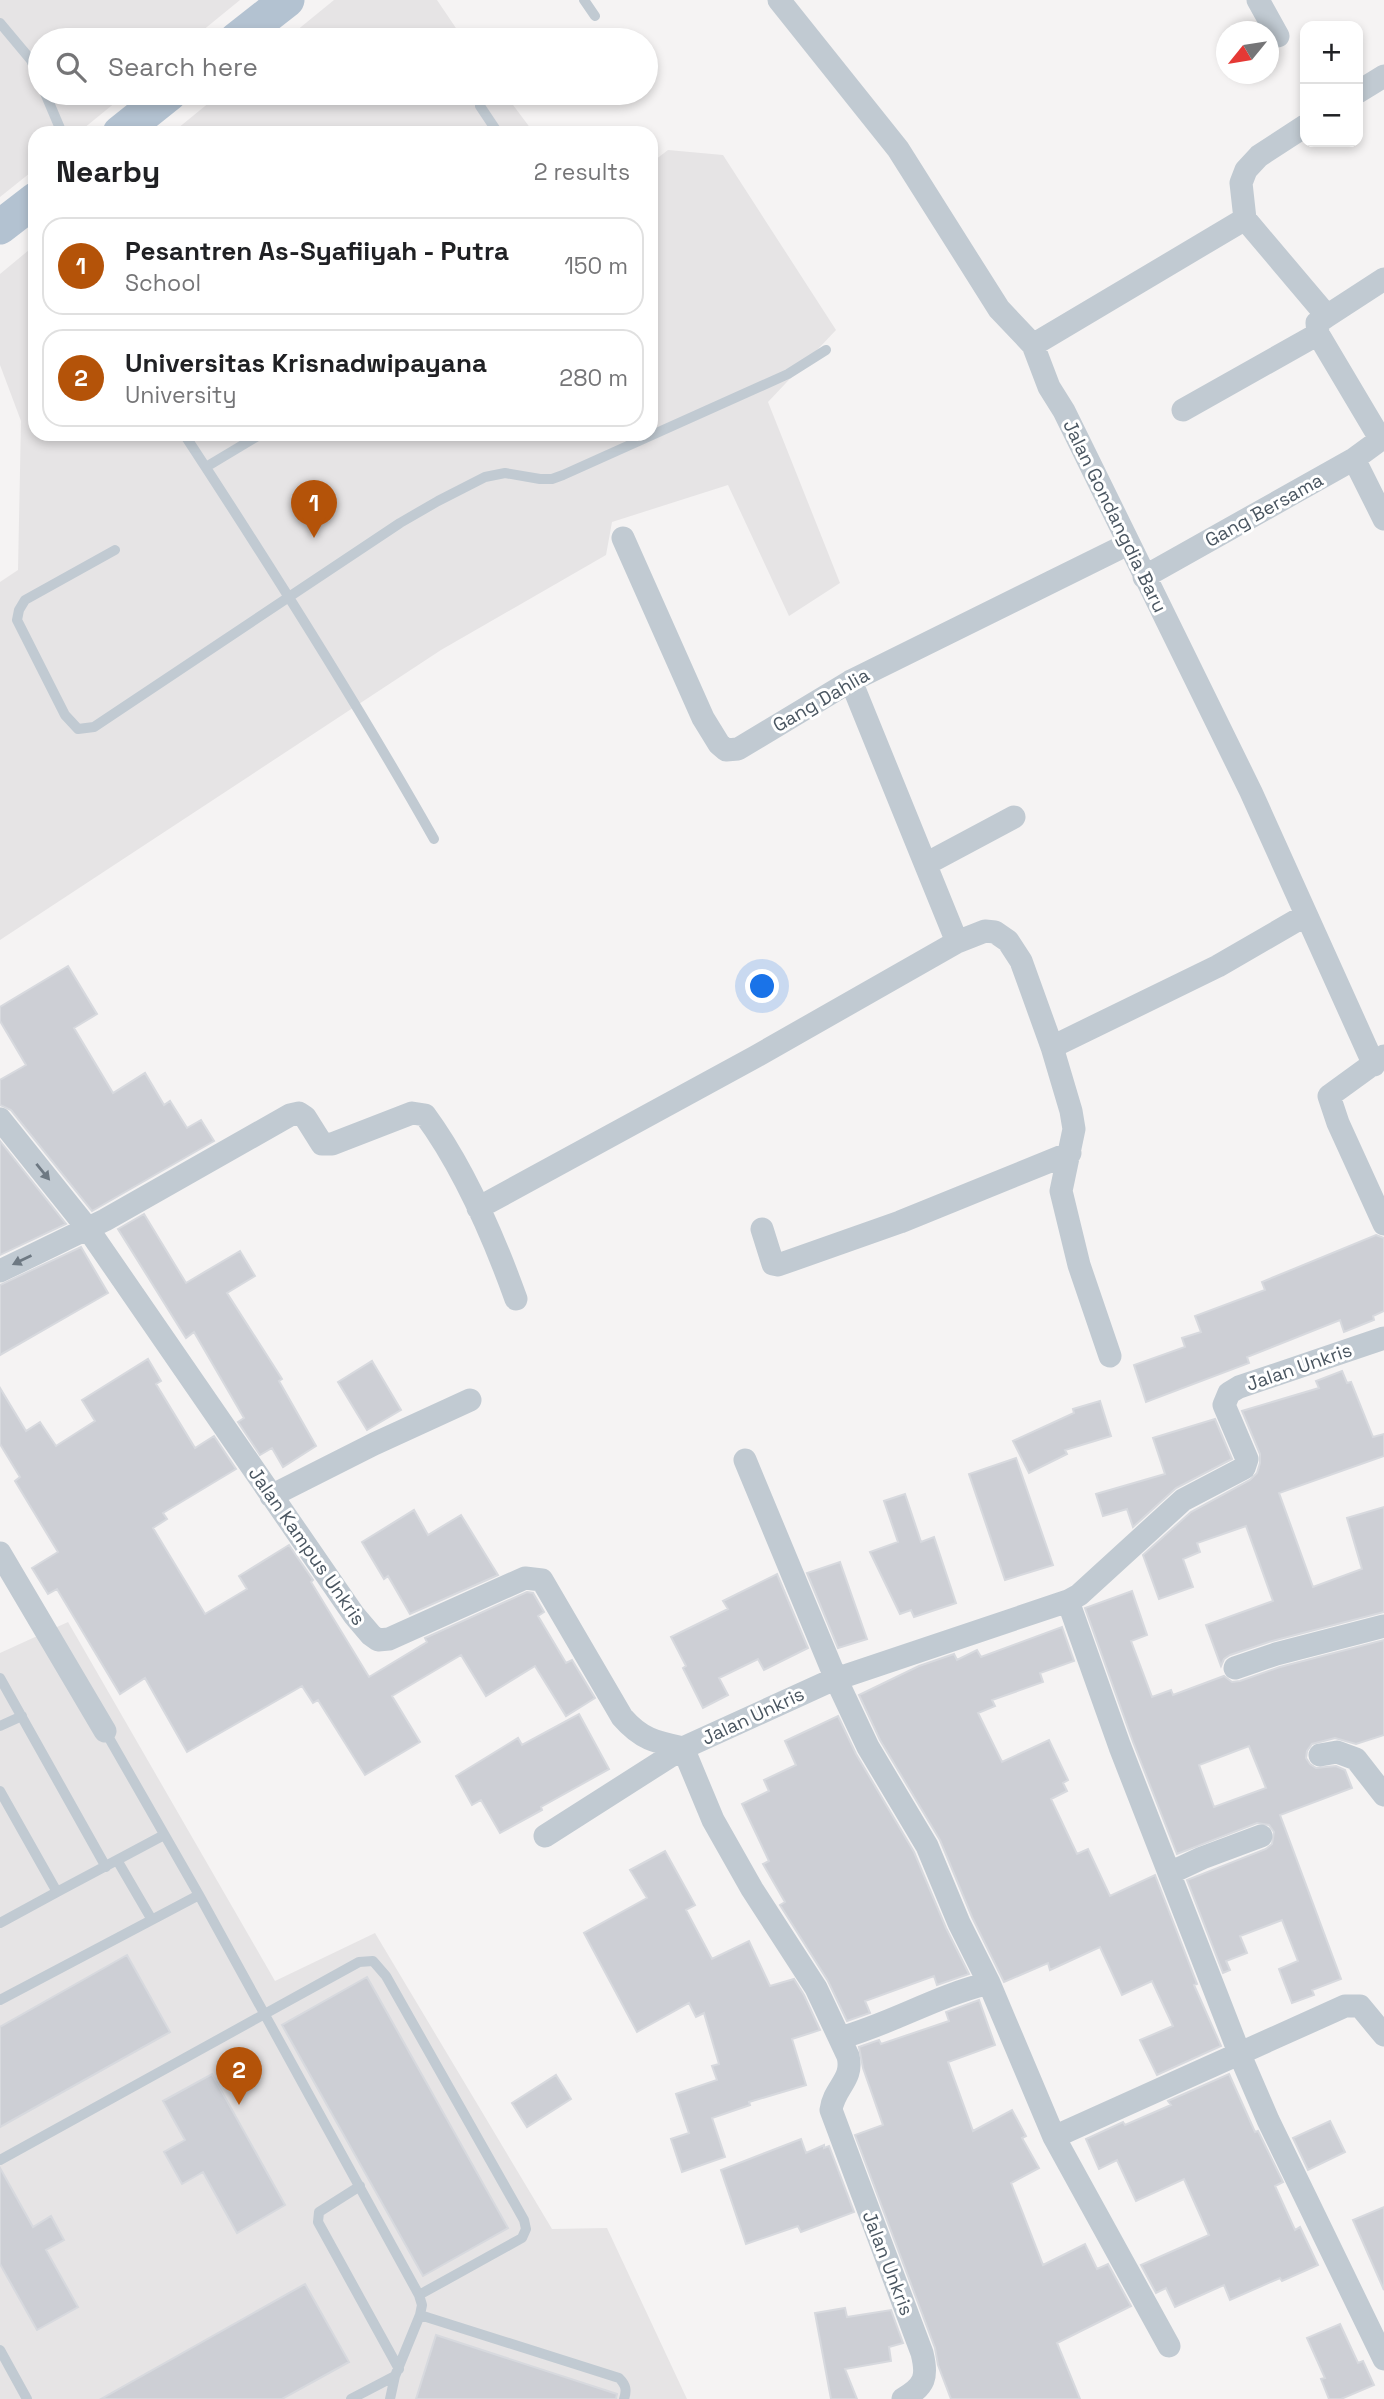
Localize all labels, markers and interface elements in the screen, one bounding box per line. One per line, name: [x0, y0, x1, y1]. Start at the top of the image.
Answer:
north arrow: [1216, 21, 1279, 84]
map controls: [1300, 21, 1363, 147]
button: +: [1300, 21, 1363, 84]
search box: [28, 28, 658, 105]
icon: search: [52, 48, 90, 86]
text: Search here: [108, 50, 258, 84]
button: −: [1300, 84, 1363, 147]
text: Nearby: [56, 152, 160, 191]
text: 2 results: [534, 157, 630, 187]
text: Pesantren As-Syafiiyah - Putra: [125, 234, 509, 268]
text: 1: [76, 251, 86, 281]
text: 150 m: [564, 251, 628, 281]
text: School: [125, 268, 201, 298]
text: Universitas Krisnadwipayana: [125, 346, 487, 380]
text: 2: [74, 363, 88, 393]
text: 280 m: [559, 363, 628, 393]
text: University: [125, 380, 236, 410]
street label: Jalan Gondangdia Baru: [1057, 415, 1173, 617]
street label: Gang Bersama: [1201, 467, 1327, 553]
pin: 1: [291, 480, 337, 538]
street label: Gang Dahlia: [768, 662, 874, 738]
your location: [745, 969, 779, 1003]
one-way arrow: [35, 1163, 50, 1181]
one-way arrow: [12, 1254, 32, 1265]
street label: Jalan Unkris: [1243, 1337, 1355, 1397]
street label: Jalan Kampus Unkris: [243, 1462, 371, 1630]
street label: Jalan Unkris: [698, 1681, 808, 1751]
pin: 2: [216, 2047, 262, 2105]
street label: Jalan Unkris: [857, 2207, 919, 2319]

